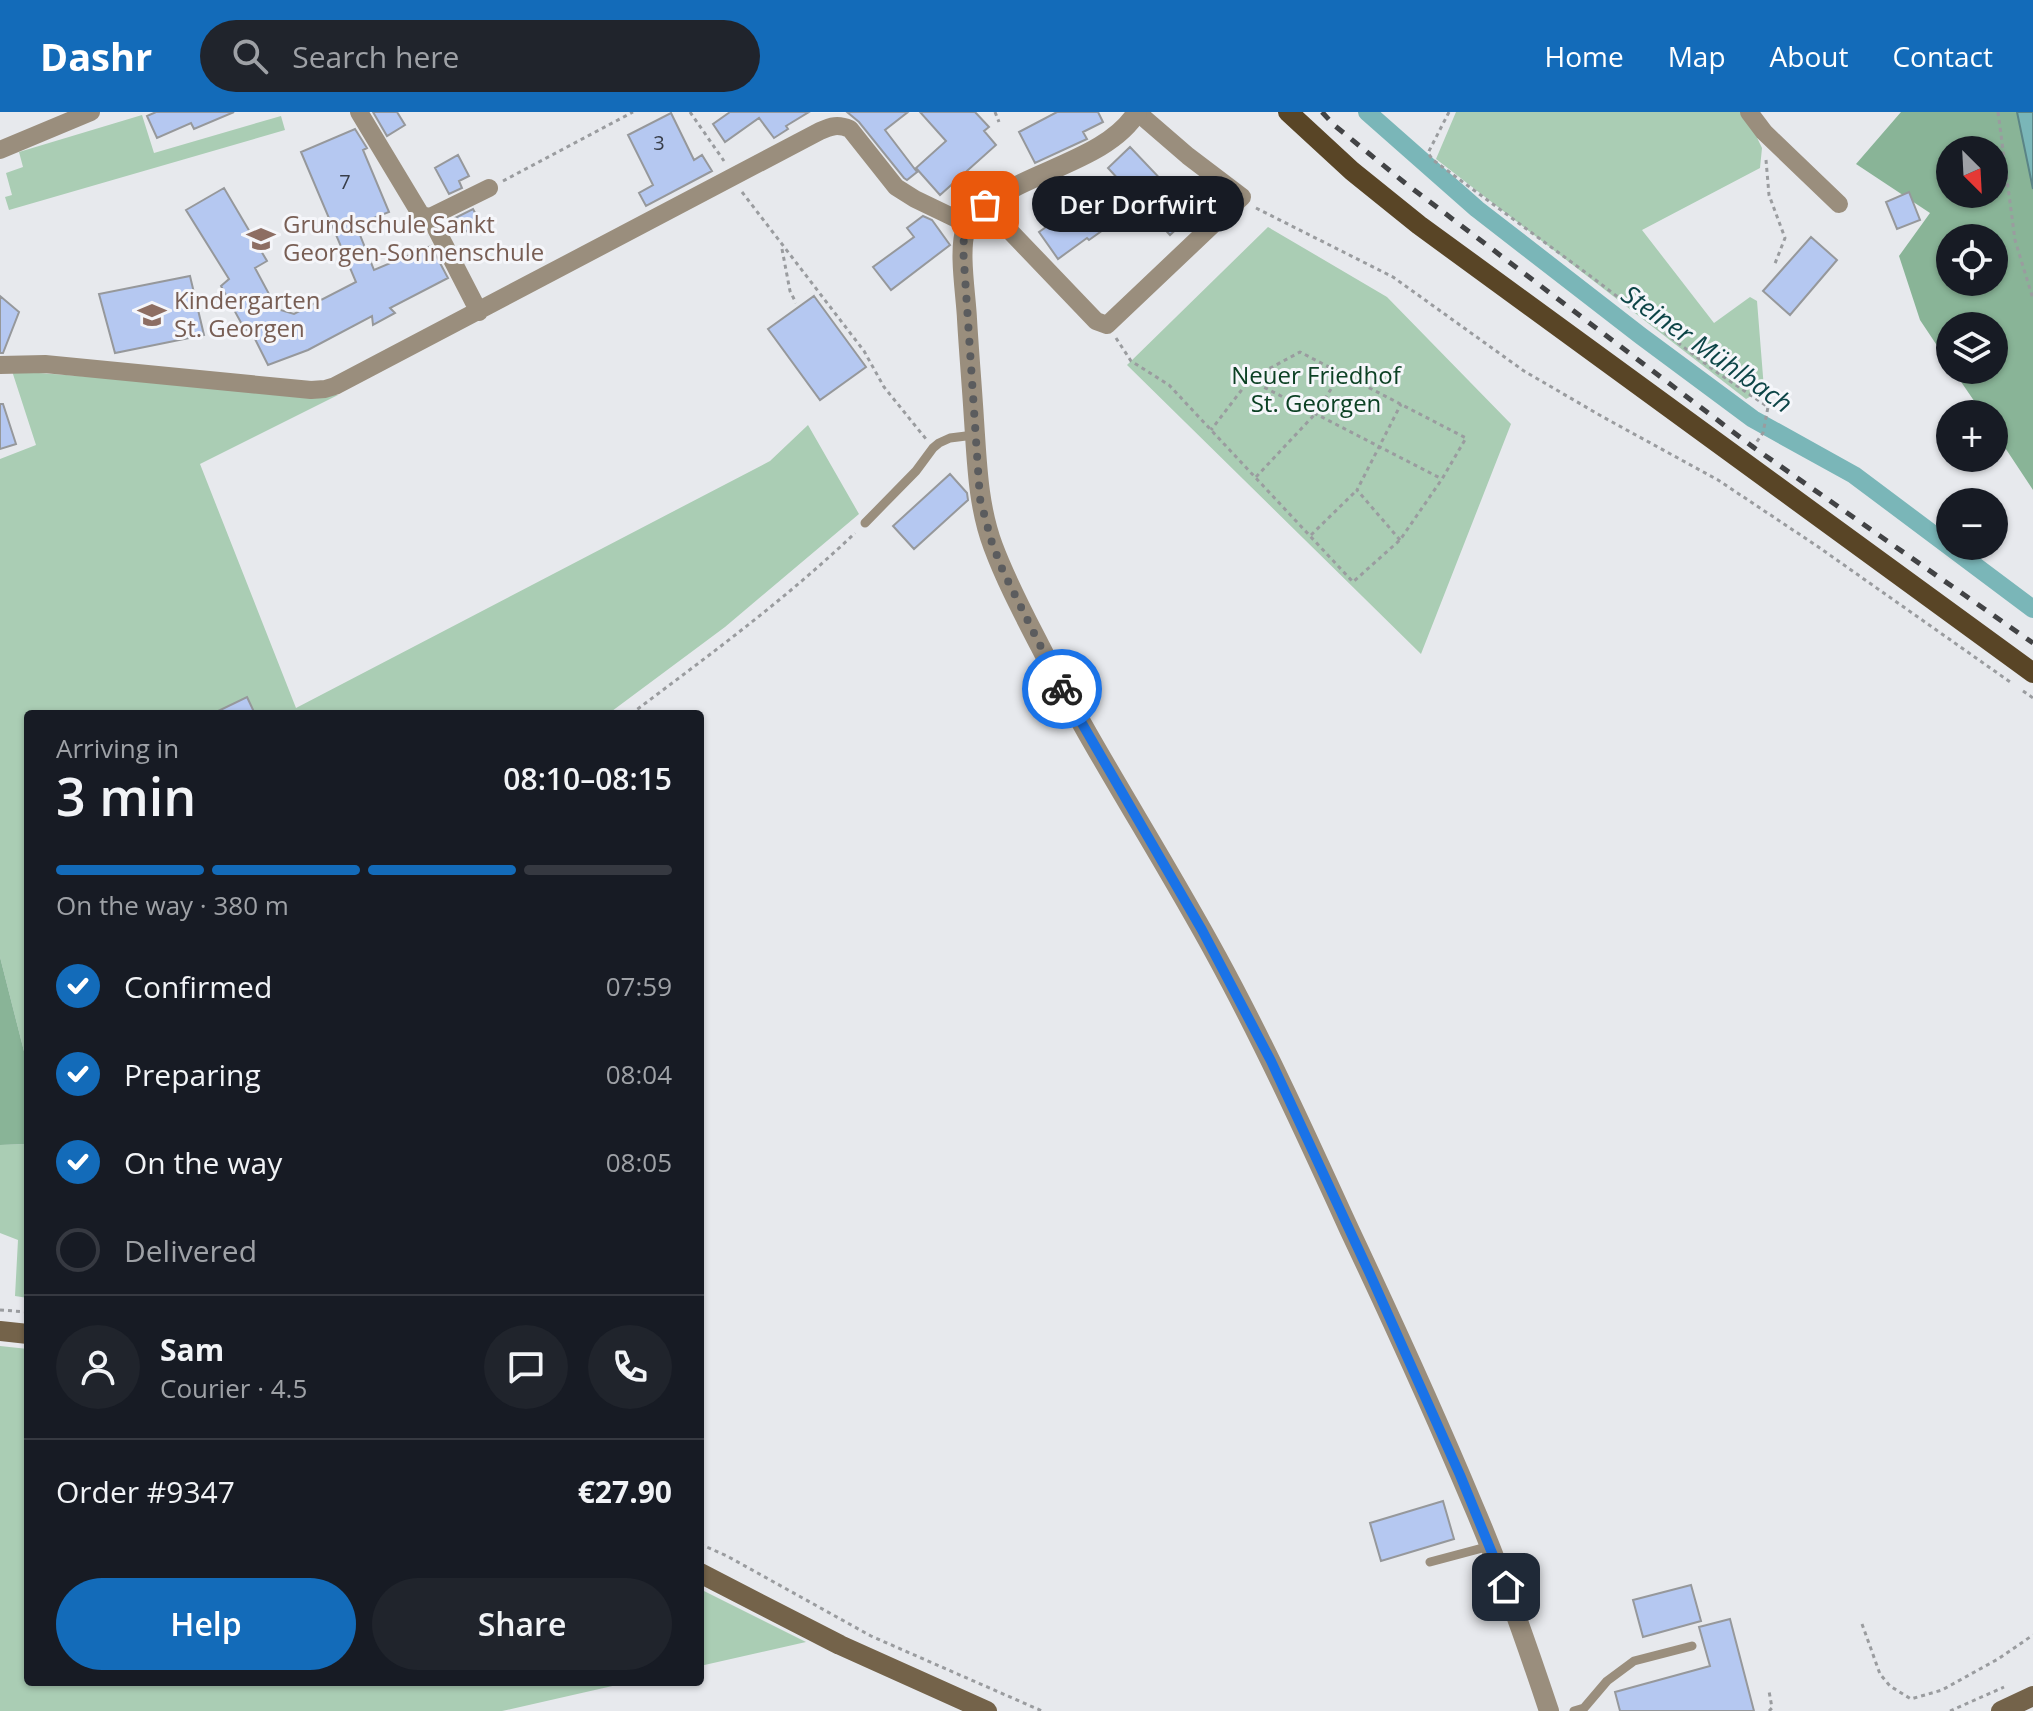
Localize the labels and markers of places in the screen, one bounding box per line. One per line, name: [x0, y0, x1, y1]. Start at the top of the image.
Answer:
pin: [951, 171, 1019, 239]
callout: Der Dorfwirt: [1033, 177, 1245, 233]
place label: Grundschule Sankt Georgen-Sonnenschule: [283, 207, 544, 268]
school or university icon: Grundschule Sankt Georgen-Sonnenschule: [246, 224, 276, 254]
place label: Kindergarten St. Georgen: [174, 283, 320, 344]
school or university icon: Kindergarten St. Georgen: [137, 300, 167, 330]
pin: [1472, 1553, 1540, 1621]

